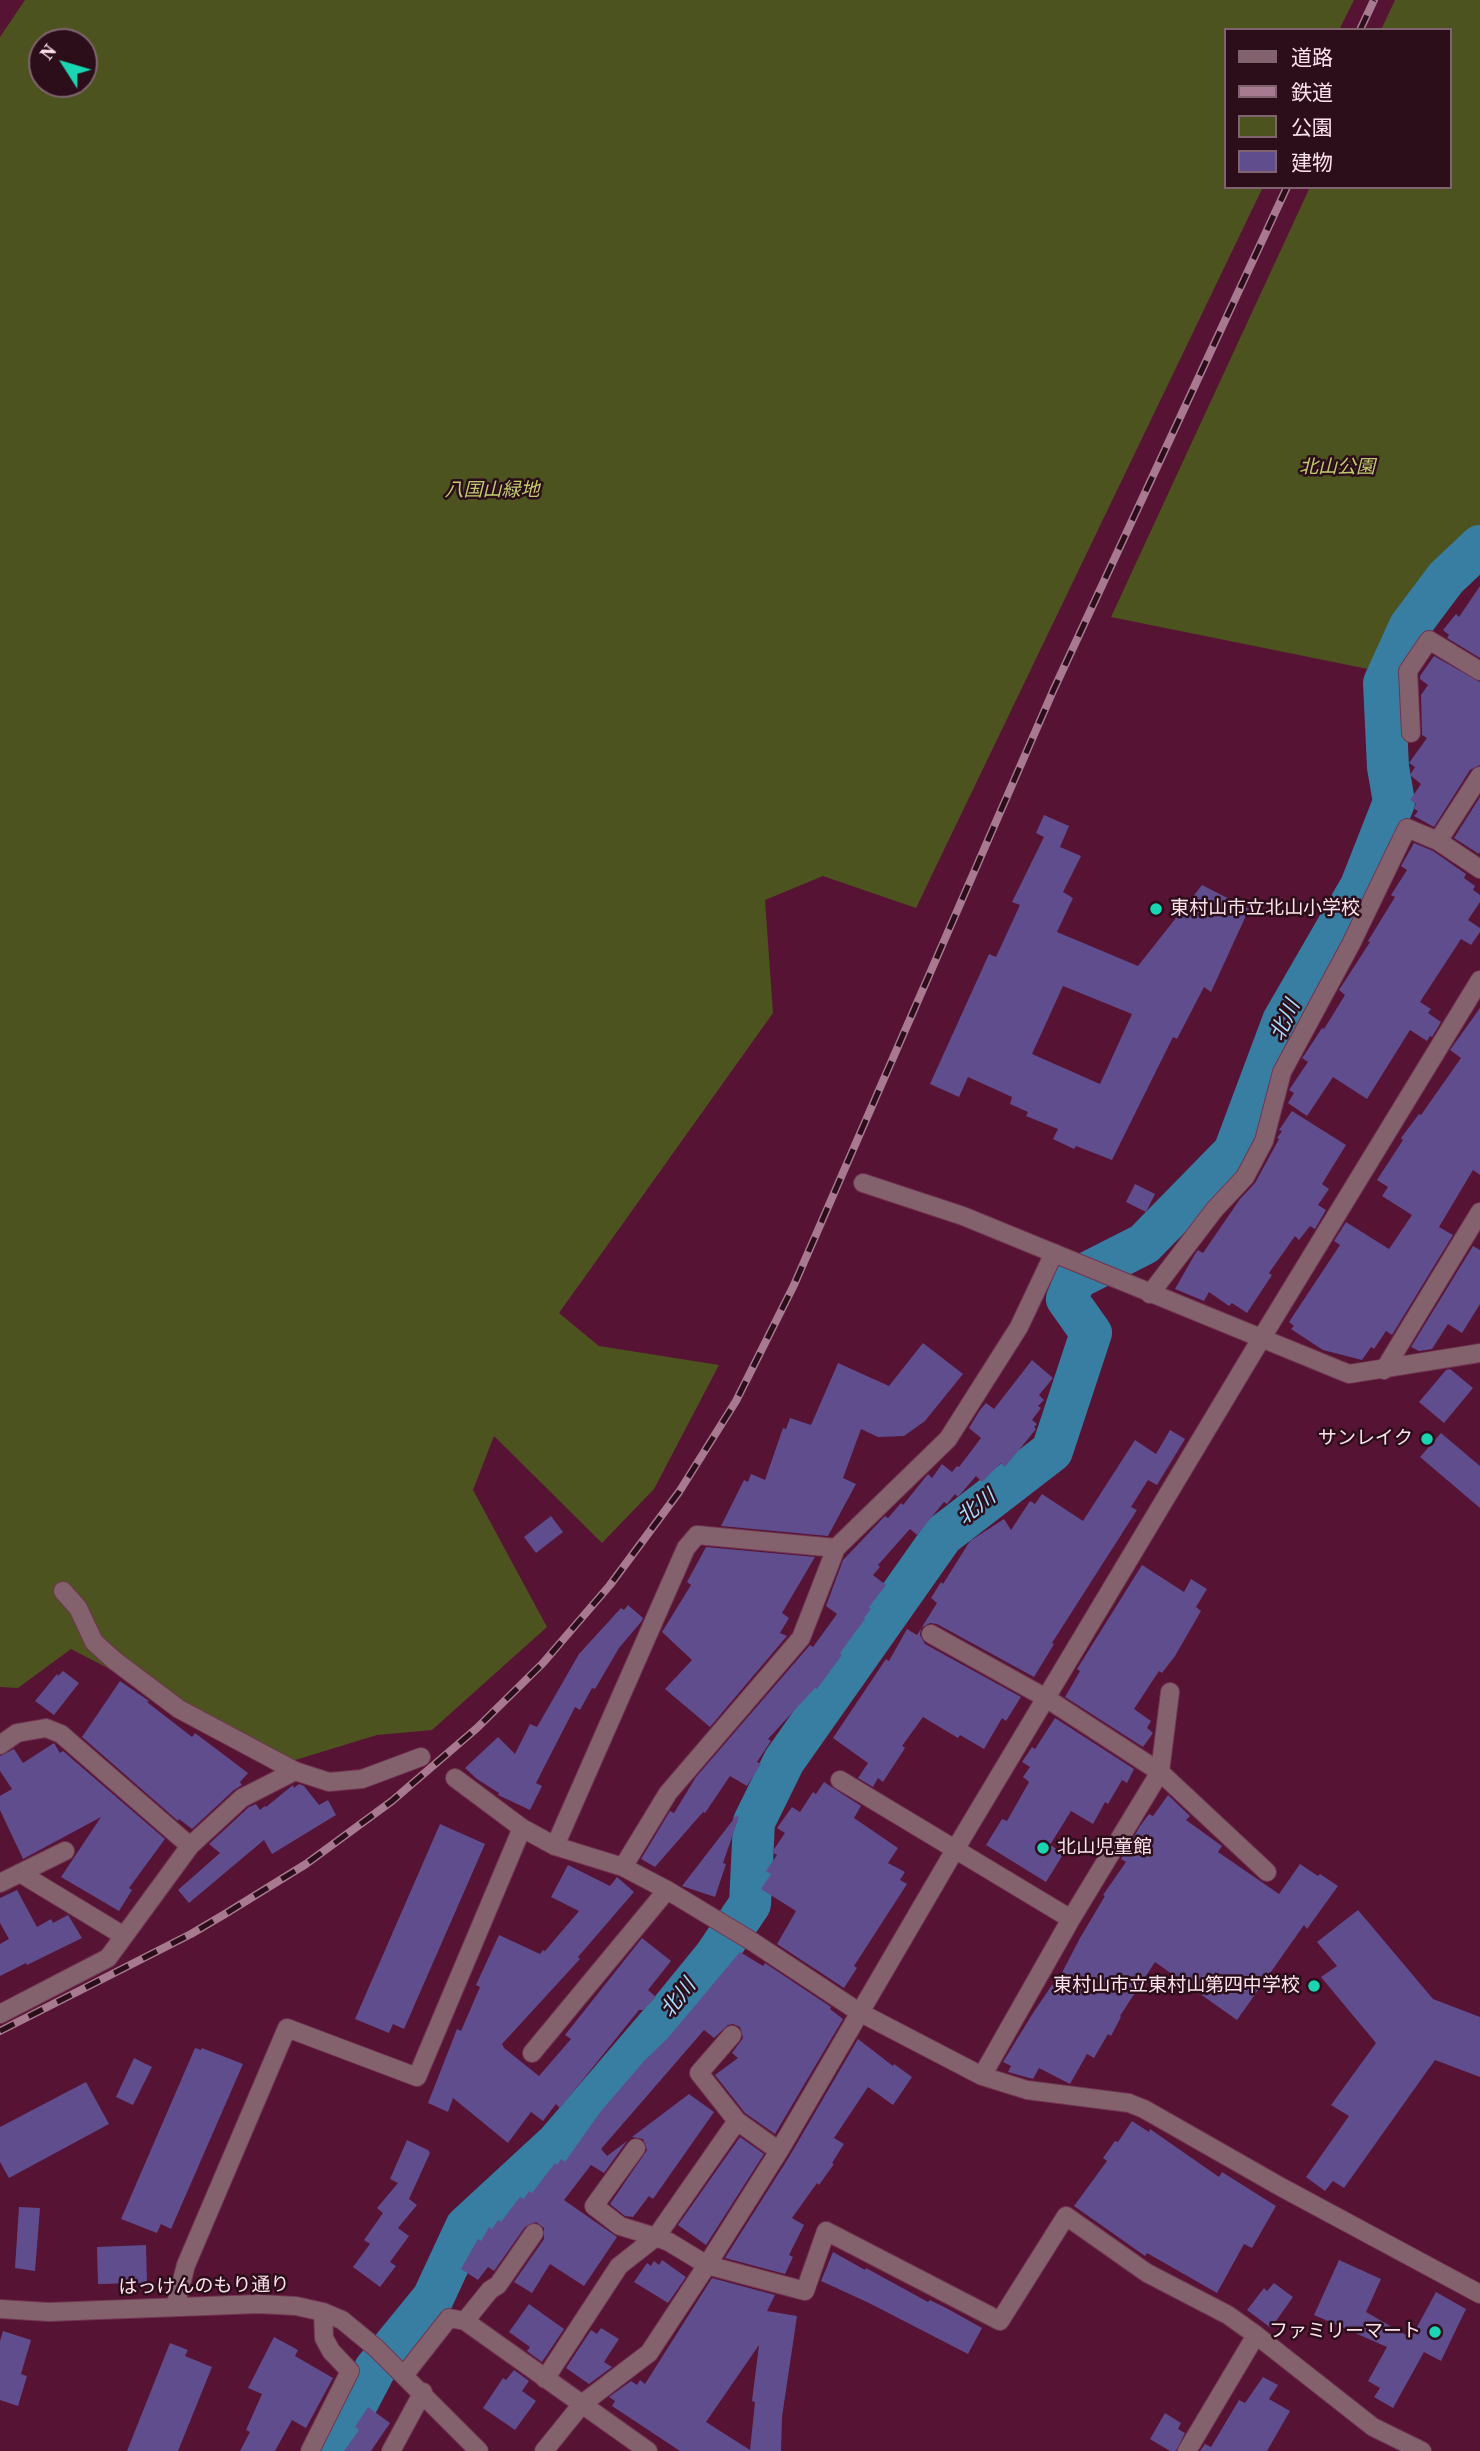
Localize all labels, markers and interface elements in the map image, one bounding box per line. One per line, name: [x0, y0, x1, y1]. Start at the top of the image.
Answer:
north arrow: [28, 28, 98, 98]
legend: [1224, 28, 1452, 189]
text: N: [33, 38, 62, 65]
text: 道路: [1291, 43, 1333, 72]
text: 鉄道: [1291, 78, 1333, 107]
text: 公園: [1291, 113, 1333, 142]
text: 建物: [1291, 148, 1333, 177]
park label: 北山公園: [1299, 457, 1375, 479]
park label: 八国山緑地: [445, 480, 539, 502]
place label: 東村山市立北山小学校: [1170, 898, 1360, 920]
marker: 東村山市立北山小学校: [1148, 901, 1164, 917]
water label: 北川: [1266, 997, 1306, 1045]
place label: サンレイク: [1318, 1428, 1413, 1450]
marker: サンレイク: [1419, 1431, 1435, 1447]
water label: 北川: [953, 1485, 1001, 1531]
place label: 北山児童館: [1057, 1837, 1152, 1859]
marker: 北山児童館: [1035, 1840, 1051, 1856]
water label: 北川: [656, 1975, 702, 2023]
place label: 東村山市立東村山第四中学校: [1053, 1975, 1300, 1997]
marker: 東村山市立東村山第四中学校: [1306, 1978, 1322, 1994]
street label: はっけんのもり通り: [118, 2274, 290, 2300]
place label: ファミリーマート: [1269, 2321, 1421, 2343]
marker: ファミリーマート: [1427, 2324, 1443, 2340]

